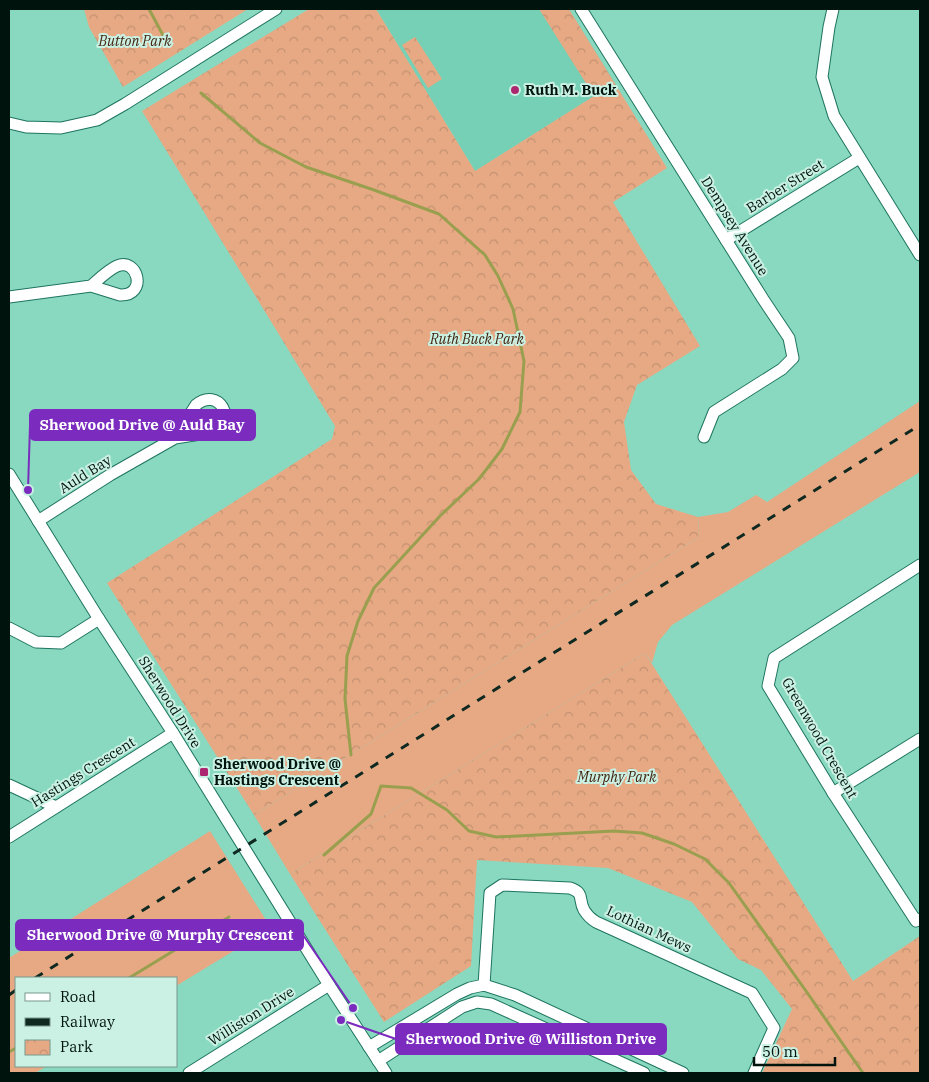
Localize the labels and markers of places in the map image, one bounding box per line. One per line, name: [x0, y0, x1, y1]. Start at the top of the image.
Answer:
place label: Ruth M. Buck: [525, 81, 617, 99]
marker: Ruth M. Buck: [509, 84, 521, 96]
callout: Sherwood Drive @ Auld Bay: [30, 410, 255, 440]
place label: Sherwood Drive @ Hastings Crescent: [214, 755, 341, 789]
marker: Sherwood Drive @ Hastings Crescent: [198, 766, 210, 778]
callout: Sherwood Drive @ Murphy Crescent: [16, 920, 303, 950]
callout: Sherwood Drive @ Williston Drive: [396, 1024, 666, 1054]

